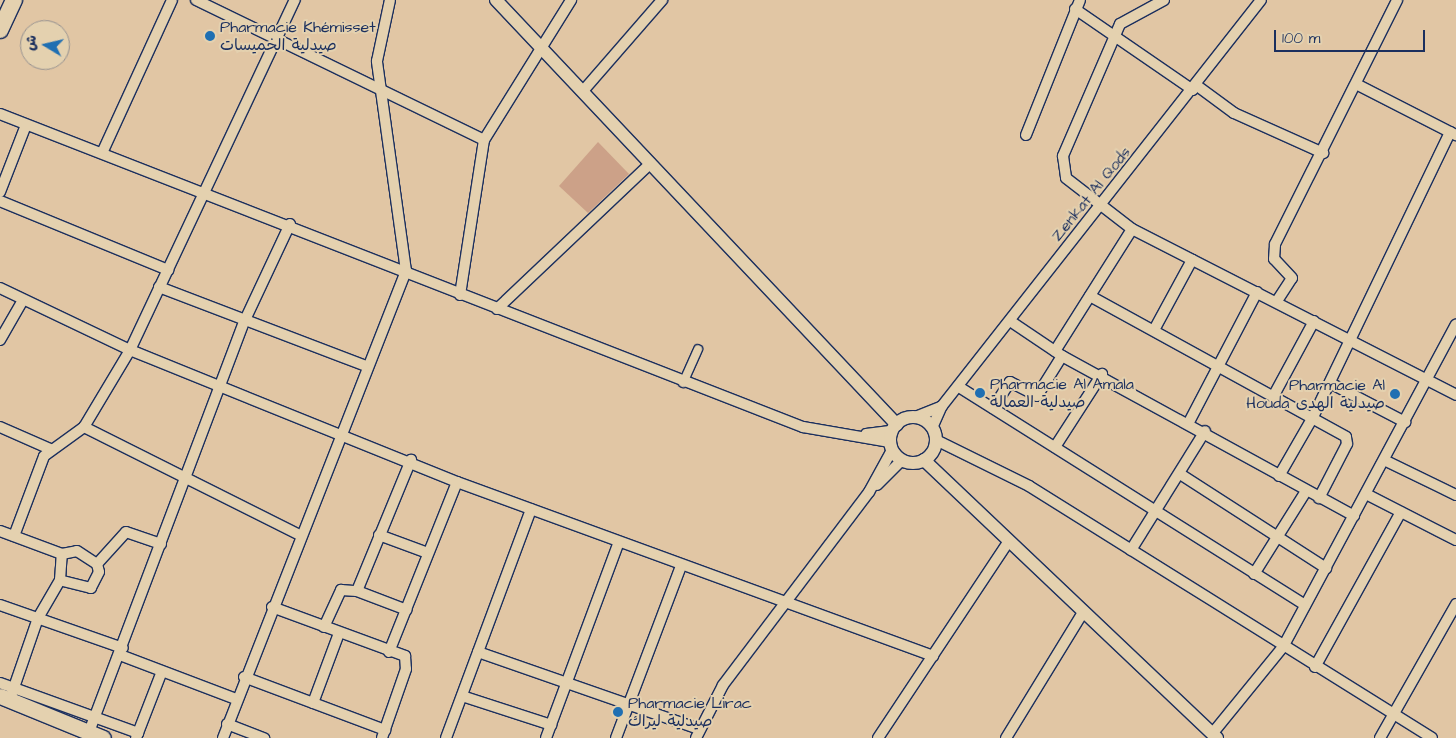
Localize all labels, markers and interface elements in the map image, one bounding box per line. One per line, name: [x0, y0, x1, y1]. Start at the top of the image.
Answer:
place label: Pharmacie Khémisset صيدلية الخميسات: [220, 17, 376, 55]
north arrow: [20, 20, 70, 70]
scale bar: [1276, 20, 1427, 52]
text: 100 m: [1282, 28, 1321, 49]
marker: Pharmacie Khémisset صيدلية الخميسات: [204, 30, 216, 42]
text: ش: [20, 34, 42, 52]
street label: Zenkat Al Qods: [1047, 143, 1135, 245]
place label: Pharmacie Al Amala صيدلية العمالة: [990, 374, 1134, 412]
place label: Pharmacie Al Houda صيدلية الهدى: [1246, 375, 1385, 413]
marker: Pharmacie Al Amala صيدلية العمالة: [974, 387, 986, 399]
marker: Pharmacie Al Houda صيدلية الهدى: [1389, 388, 1401, 400]
place label: Pharmacie Lirac صيدلية ليراك: [628, 693, 752, 731]
marker: Pharmacie Lirac صيدلية ليراك: [612, 706, 624, 718]

